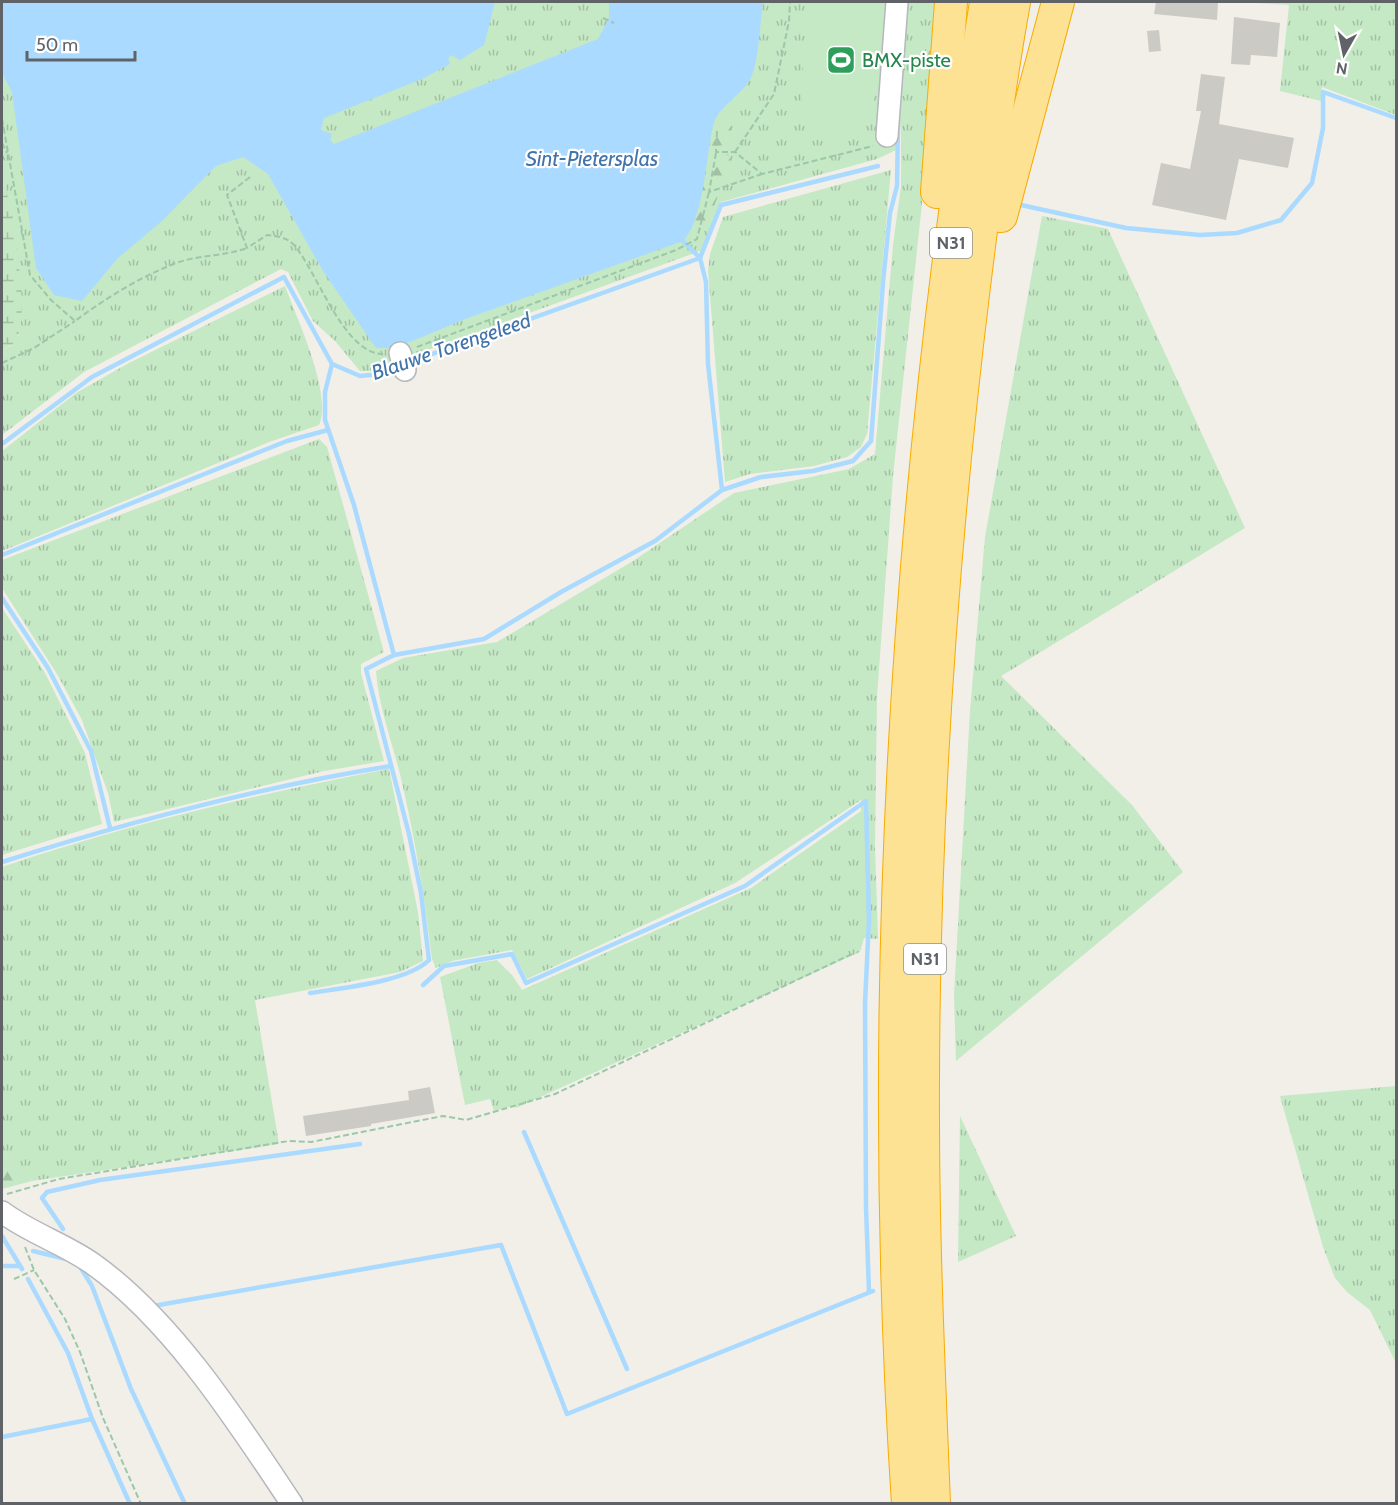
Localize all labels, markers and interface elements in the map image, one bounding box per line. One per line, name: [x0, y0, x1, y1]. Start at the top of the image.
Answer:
scale bar: [27, 24, 135, 62]
north arrow: [1314, 24, 1374, 84]
text: 50 m: [36, 34, 78, 56]
sports icon: BMX-piste: [825, 44, 857, 76]
place label: BMX-piste: [862, 48, 951, 72]
text: N: [1335, 58, 1349, 79]
water label: Sint-Pietersplas: [526, 146, 658, 171]
road number: N31: [930, 228, 972, 258]
water label: Blauwe Torengeleed: [368, 307, 535, 385]
road number: N31: [904, 944, 946, 974]

